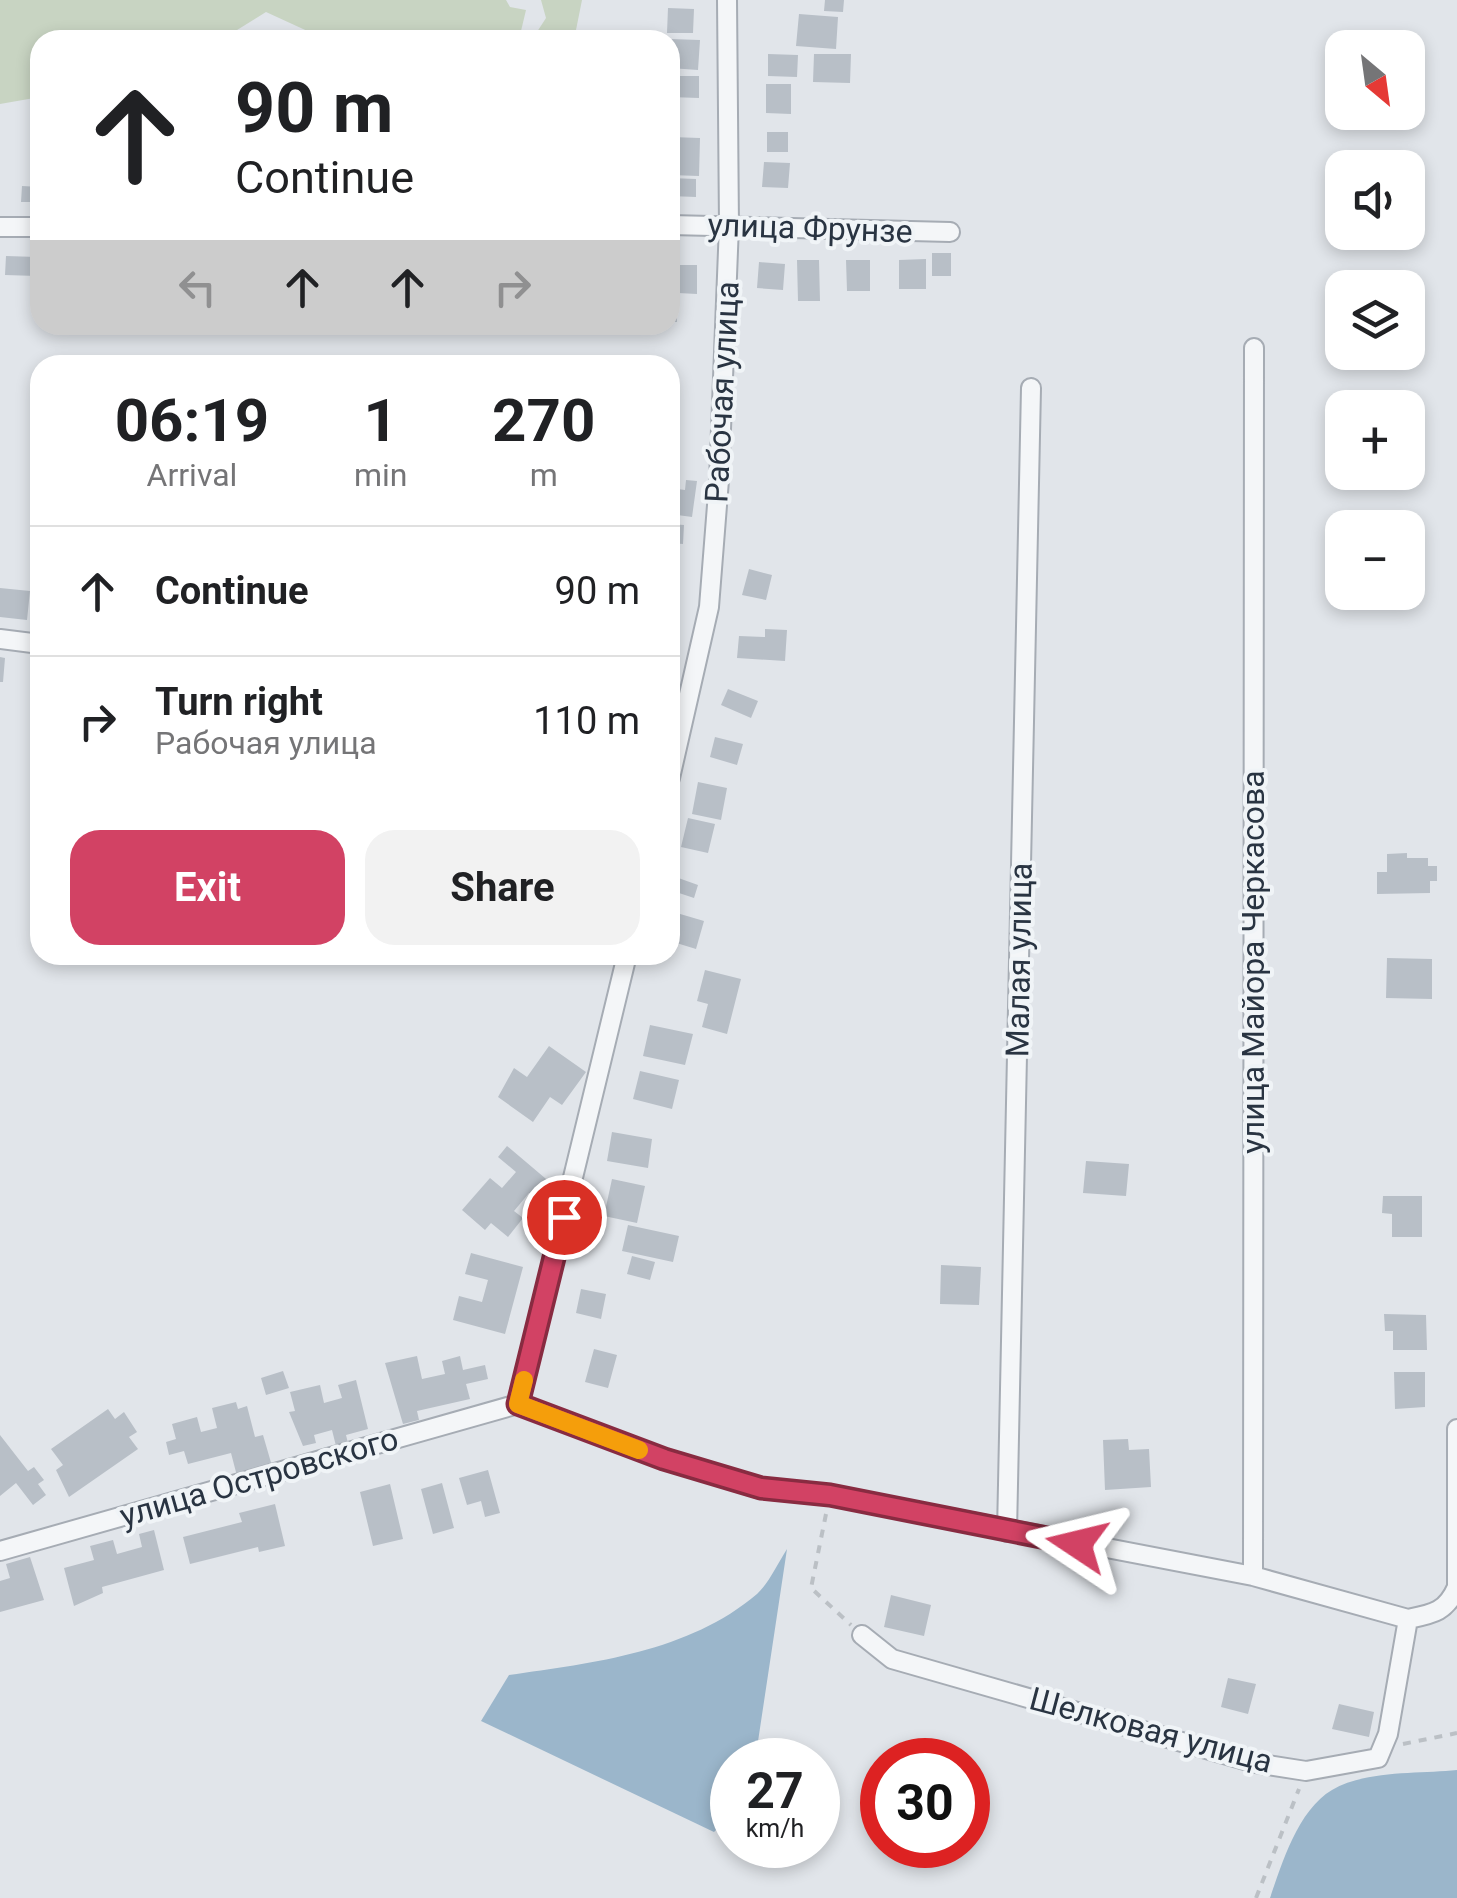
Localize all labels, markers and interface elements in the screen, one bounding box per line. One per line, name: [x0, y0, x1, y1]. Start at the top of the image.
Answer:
north arrow: [1325, 30, 1425, 130]
map controls: [1325, 30, 1425, 610]
text: 90 m: [235, 67, 393, 149]
icon: ahead: [70, 70, 200, 200]
button: sound: [1325, 150, 1425, 250]
text: Continue: [235, 151, 414, 204]
street label: улица Фрунзе: [707, 205, 913, 251]
icon: left: [170, 260, 225, 315]
icon: ahead: [275, 260, 330, 315]
icon: ahead: [380, 260, 435, 315]
icon: right: [485, 260, 540, 315]
button: layers: [1325, 270, 1425, 370]
street label: Рабочая улица: [697, 280, 747, 504]
text: 06:19: [115, 385, 269, 456]
text: 1: [363, 385, 398, 456]
text: 270: [492, 385, 595, 456]
button: +: [1325, 390, 1425, 490]
text: Arrival: [147, 456, 237, 494]
text: min: [354, 456, 407, 494]
text: m: [530, 456, 558, 494]
button: −: [1325, 510, 1425, 610]
icon: ahead: [70, 564, 125, 619]
text: Continue: [155, 569, 309, 613]
text: 90 m: [555, 569, 640, 613]
text: Turn right: [155, 680, 323, 724]
icon: right: [70, 694, 125, 749]
text: 110 m: [533, 699, 640, 743]
text: Рабочая улица: [155, 724, 377, 762]
street label: улица Майора Черкасова: [1234, 770, 1272, 1154]
button: Exit: [70, 830, 345, 945]
button: Share: [365, 830, 640, 945]
street label: Малая улица: [998, 862, 1040, 1058]
pin: [522, 1175, 607, 1260]
icon: arrive: [537, 1190, 592, 1245]
street label: улица Островского: [115, 1419, 403, 1535]
position arrow: [1025, 1492, 1129, 1596]
street label: Шелковая улица: [1025, 1679, 1277, 1781]
speed limit sign: 30: [860, 1738, 990, 1868]
text: 27: [746, 1762, 804, 1820]
text: km/h: [746, 1814, 804, 1843]

